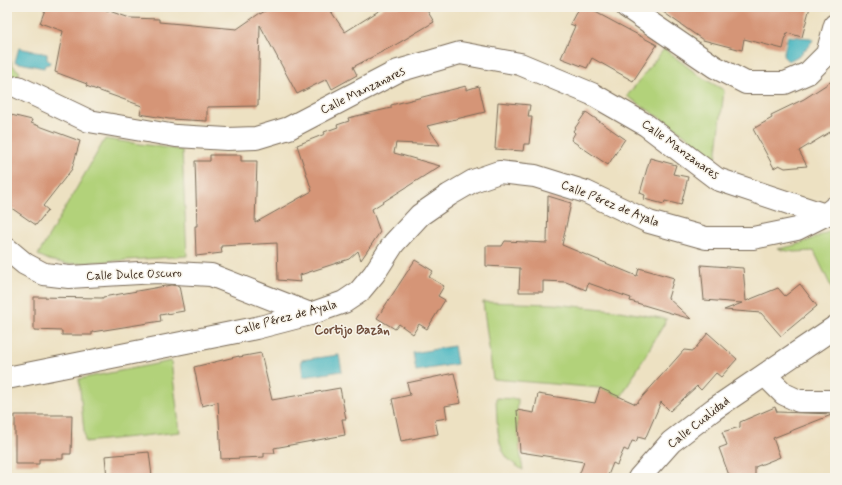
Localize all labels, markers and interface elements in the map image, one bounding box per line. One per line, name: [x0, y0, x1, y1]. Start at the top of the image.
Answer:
street label: Calle Manzanares: [318, 63, 408, 118]
street label: Calle Manzanares: [638, 116, 722, 184]
street label: Calle Pérez de Ayala: [558, 177, 662, 231]
street label: Calle Dulce Oscuro: [86, 265, 182, 285]
street label: Calle Pérez de Ayala: [233, 297, 339, 339]
district label: Cortijo Bazán: [314, 322, 390, 339]
street label: Calle Cualidad: [665, 394, 733, 452]

